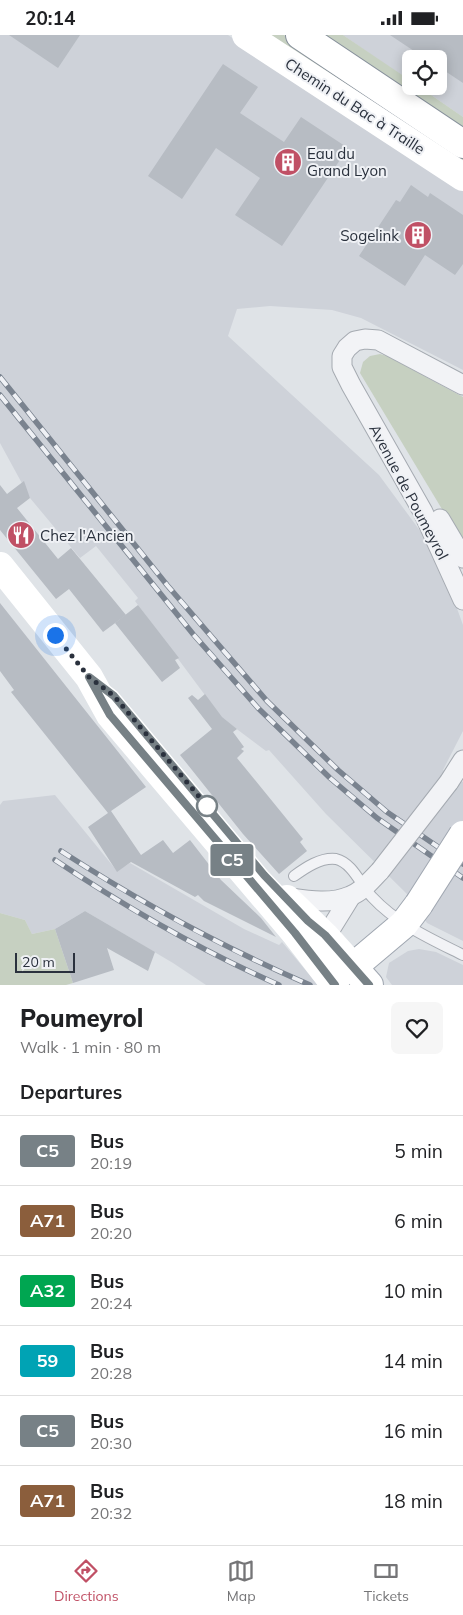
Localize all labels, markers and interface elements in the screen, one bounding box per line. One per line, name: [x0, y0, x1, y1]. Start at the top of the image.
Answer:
text: 20:14: [25, 6, 75, 30]
map controls: [402, 50, 447, 95]
button: locate: [402, 50, 447, 95]
street label: Chemin du Bac à Traille: [282, 54, 428, 158]
place label: Eau du Grand Lyon: [307, 144, 387, 180]
building icon: Eau du Grand Lyon: [273, 147, 303, 177]
building icon: Sogelink: [403, 220, 433, 250]
place label: Sogelink: [340, 226, 399, 245]
street label: Avenue de Poumeyrol: [365, 421, 453, 563]
restaurant icon: Chez l'Ancien: [6, 520, 36, 550]
place label: Chez l'Ancien: [40, 526, 134, 545]
your location: [43, 623, 68, 648]
unlabelled marker: [196, 795, 218, 817]
line badge: C5: [210, 844, 254, 876]
text: C5: [220, 848, 244, 871]
scale bar: [15, 950, 75, 973]
text: 20 m: [22, 953, 55, 971]
button: heart: [391, 1002, 443, 1054]
text: Poumeyrol: [20, 1003, 143, 1033]
text: Walk · 1 min · 80 m: [20, 1037, 161, 1057]
text: Departures: [20, 1080, 122, 1104]
text: Bus: [90, 1129, 124, 1153]
text: C5: [36, 1139, 59, 1162]
text: 5 min: [394, 1139, 443, 1163]
text: 20:19: [90, 1153, 132, 1173]
text: Bus: [90, 1199, 124, 1223]
text: A71: [30, 1209, 65, 1232]
text: 6 min: [394, 1209, 443, 1233]
text: 20:20: [90, 1223, 132, 1243]
text: Bus: [90, 1269, 124, 1293]
text: A32: [30, 1279, 65, 1302]
text: 10 min: [383, 1279, 443, 1303]
text: 20:24: [90, 1293, 132, 1313]
text: Bus: [90, 1339, 124, 1363]
text: 59: [37, 1349, 58, 1372]
text: 14 min: [383, 1349, 443, 1373]
text: 20:28: [90, 1363, 132, 1383]
text: Bus: [90, 1409, 124, 1433]
text: C5: [36, 1419, 59, 1442]
text: 16 min: [383, 1419, 443, 1443]
text: 20:30: [90, 1433, 132, 1453]
text: Bus: [90, 1479, 124, 1503]
text: A71: [30, 1489, 65, 1512]
text: 18 min: [383, 1489, 443, 1513]
text: 20:32: [90, 1503, 132, 1523]
tab: Directions: [54, 1557, 119, 1605]
tab: Map: [227, 1557, 256, 1605]
tab: Tickets: [364, 1557, 409, 1605]

